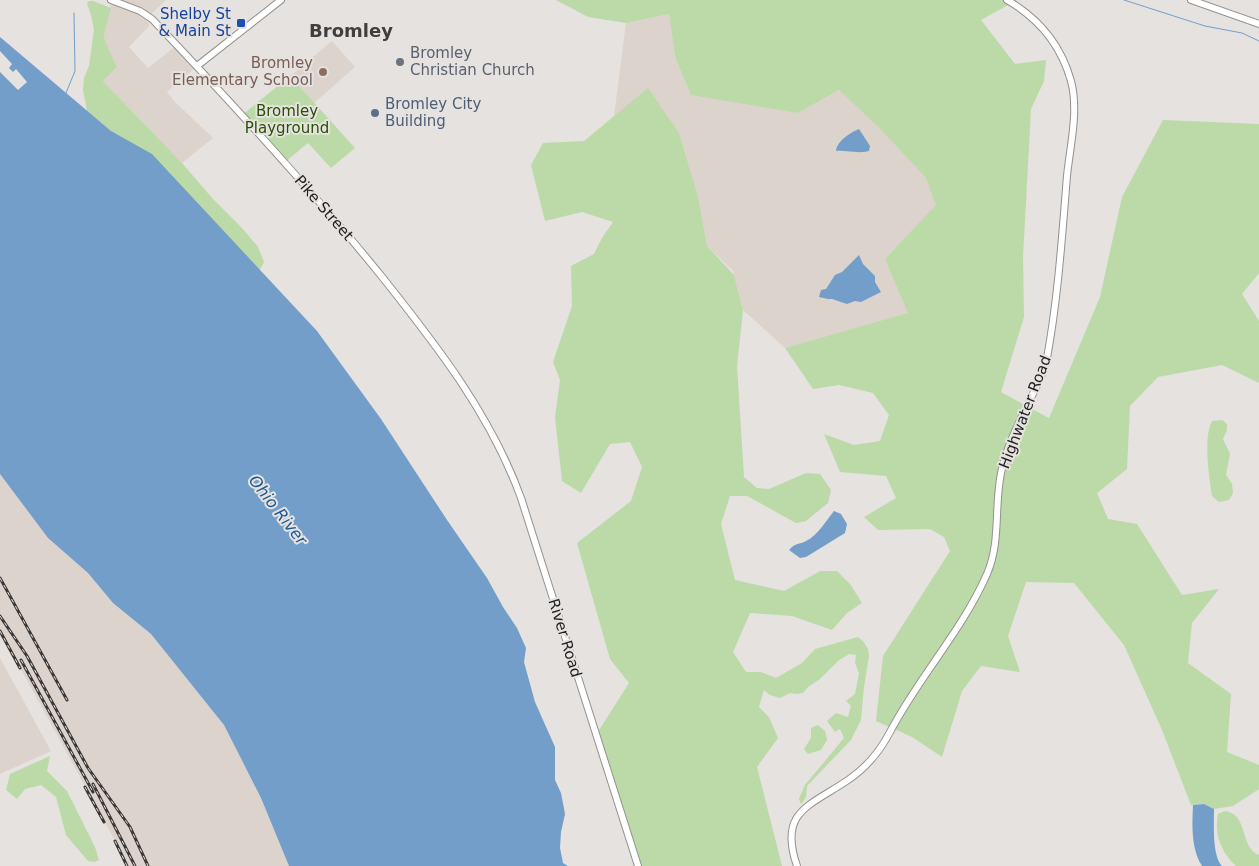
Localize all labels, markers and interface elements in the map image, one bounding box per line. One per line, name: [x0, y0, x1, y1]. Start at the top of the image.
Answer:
place label: Shelby St & Main St: [159, 5, 231, 40]
marker: Shelby St & Main St: [235, 17, 247, 29]
district label: Bromley: [309, 20, 393, 41]
place label: Bromley Christian Church: [410, 44, 535, 79]
place label: Bromley Elementary School: [172, 54, 313, 89]
marker: Bromley Christian Church: [394, 56, 406, 68]
marker: Bromley Elementary School: [317, 66, 329, 78]
place label: Bromley City Building: [385, 95, 481, 130]
park label: Bromley Playground: [245, 102, 329, 137]
marker: Bromley City Building: [369, 107, 381, 119]
street label: Pike Street: [291, 172, 357, 244]
street label: Highwater Road: [995, 353, 1055, 471]
water label: Ohio River: [245, 471, 312, 550]
street label: River Road: [545, 597, 585, 679]

